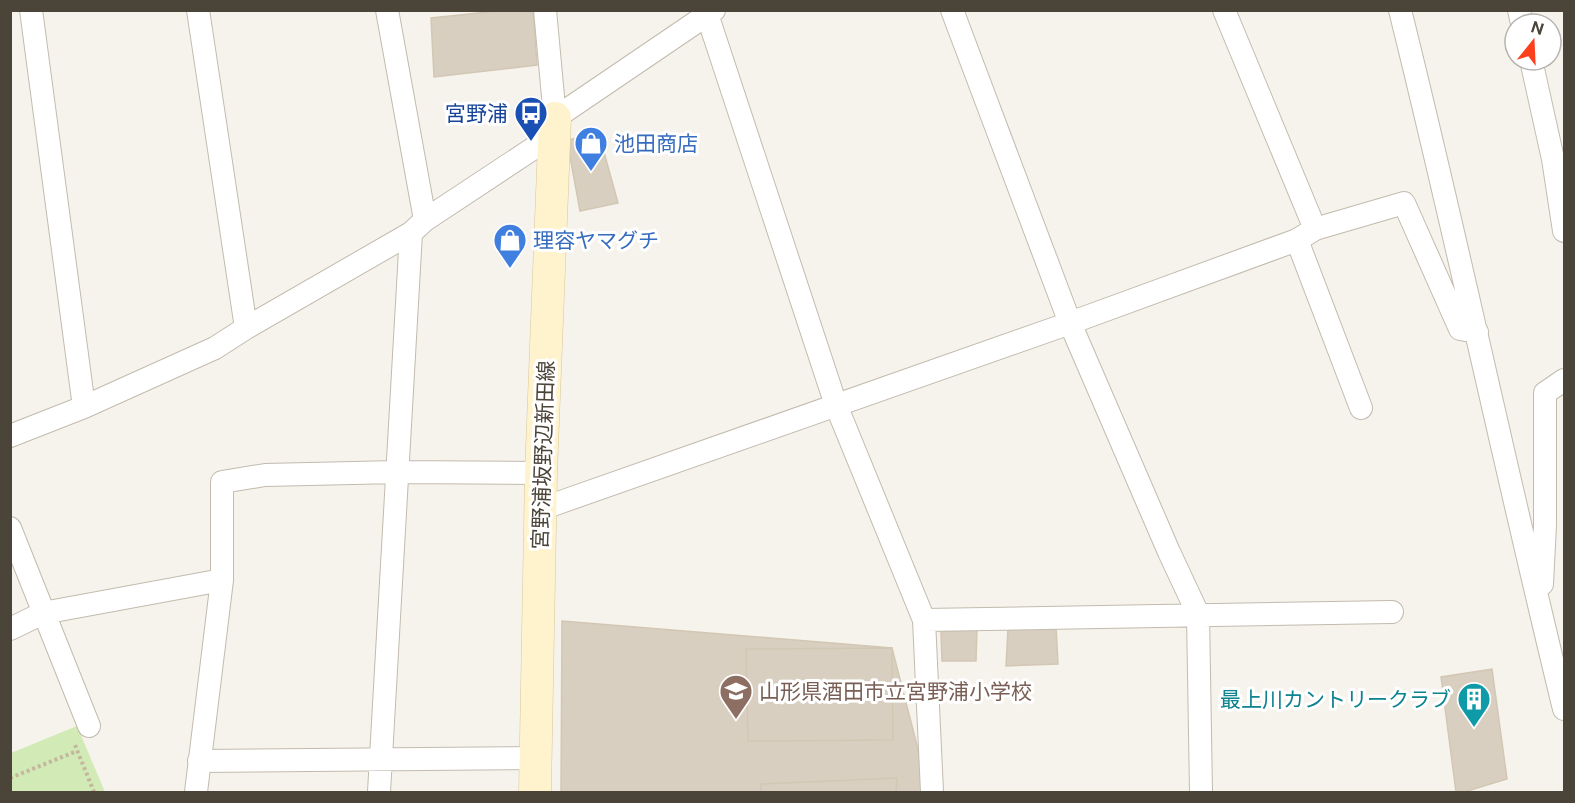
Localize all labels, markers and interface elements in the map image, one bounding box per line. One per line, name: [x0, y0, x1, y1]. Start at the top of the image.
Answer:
north arrow: [1503, 12, 1563, 72]
text: N: [1529, 17, 1546, 39]
bus stop icon: 宮野浦: [513, 95, 549, 142]
place label: 宮野浦: [445, 101, 508, 126]
shop icon: 池田商店: [573, 125, 609, 172]
place label: 池田商店: [614, 131, 698, 156]
shop icon: 理容ヤマグチ: [492, 222, 528, 269]
place label: 理容ヤマグチ: [533, 228, 659, 253]
street label: 宮野浦坂野辺新田線: [527, 360, 559, 550]
school or university icon: 山形県酒田市立宮野浦小学校: [718, 673, 754, 720]
place label: 山形県酒田市立宮野浦小学校: [759, 679, 1032, 704]
building icon: 最上川カントリークラブ: [1456, 681, 1492, 728]
place label: 最上川カントリークラブ: [1220, 687, 1451, 712]

